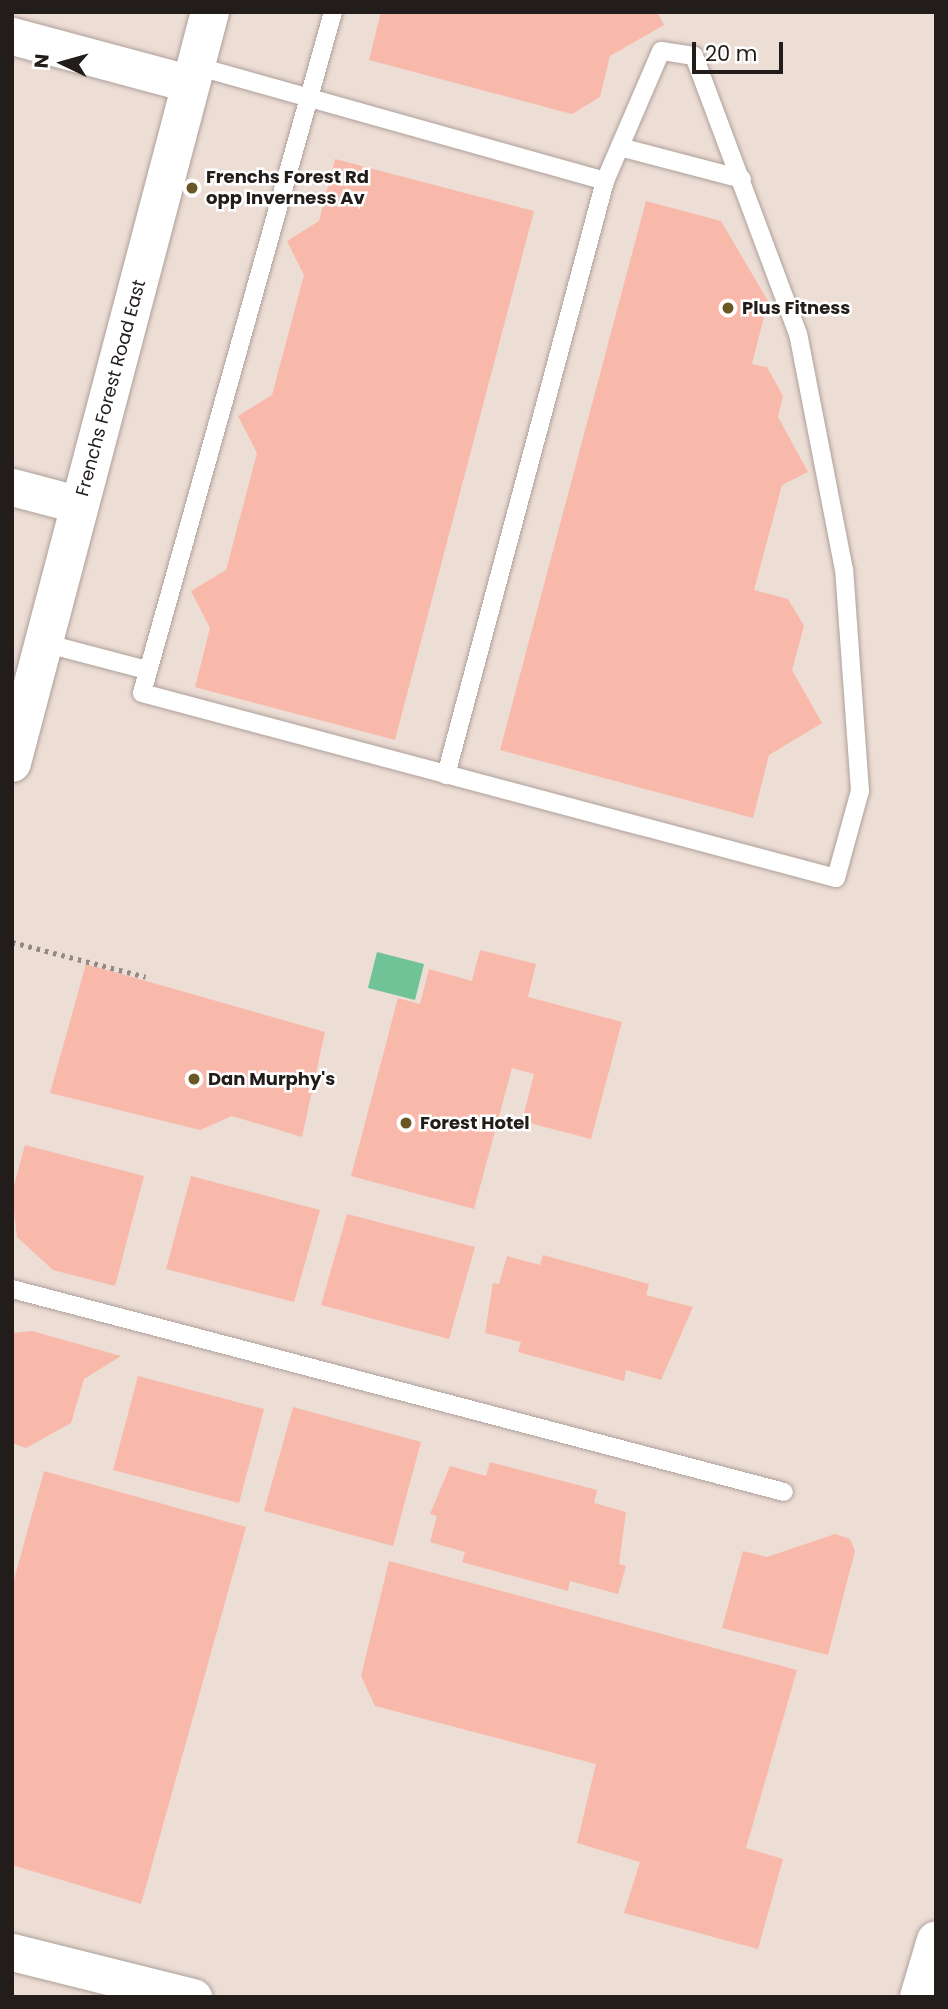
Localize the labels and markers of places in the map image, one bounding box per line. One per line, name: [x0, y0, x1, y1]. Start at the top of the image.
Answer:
place label: Frenchs Forest Rd opp Inverness Av: [206, 167, 369, 210]
marker: Frenchs Forest Rd opp Inverness Av: [184, 180, 200, 196]
place label: Plus Fitness: [742, 297, 850, 319]
marker: Plus Fitness: [720, 300, 736, 316]
place label: Dan Murphy's: [208, 1068, 335, 1090]
marker: Dan Murphy's: [186, 1071, 202, 1087]
place label: Forest Hotel: [420, 1112, 530, 1134]
marker: Forest Hotel: [398, 1115, 414, 1131]

